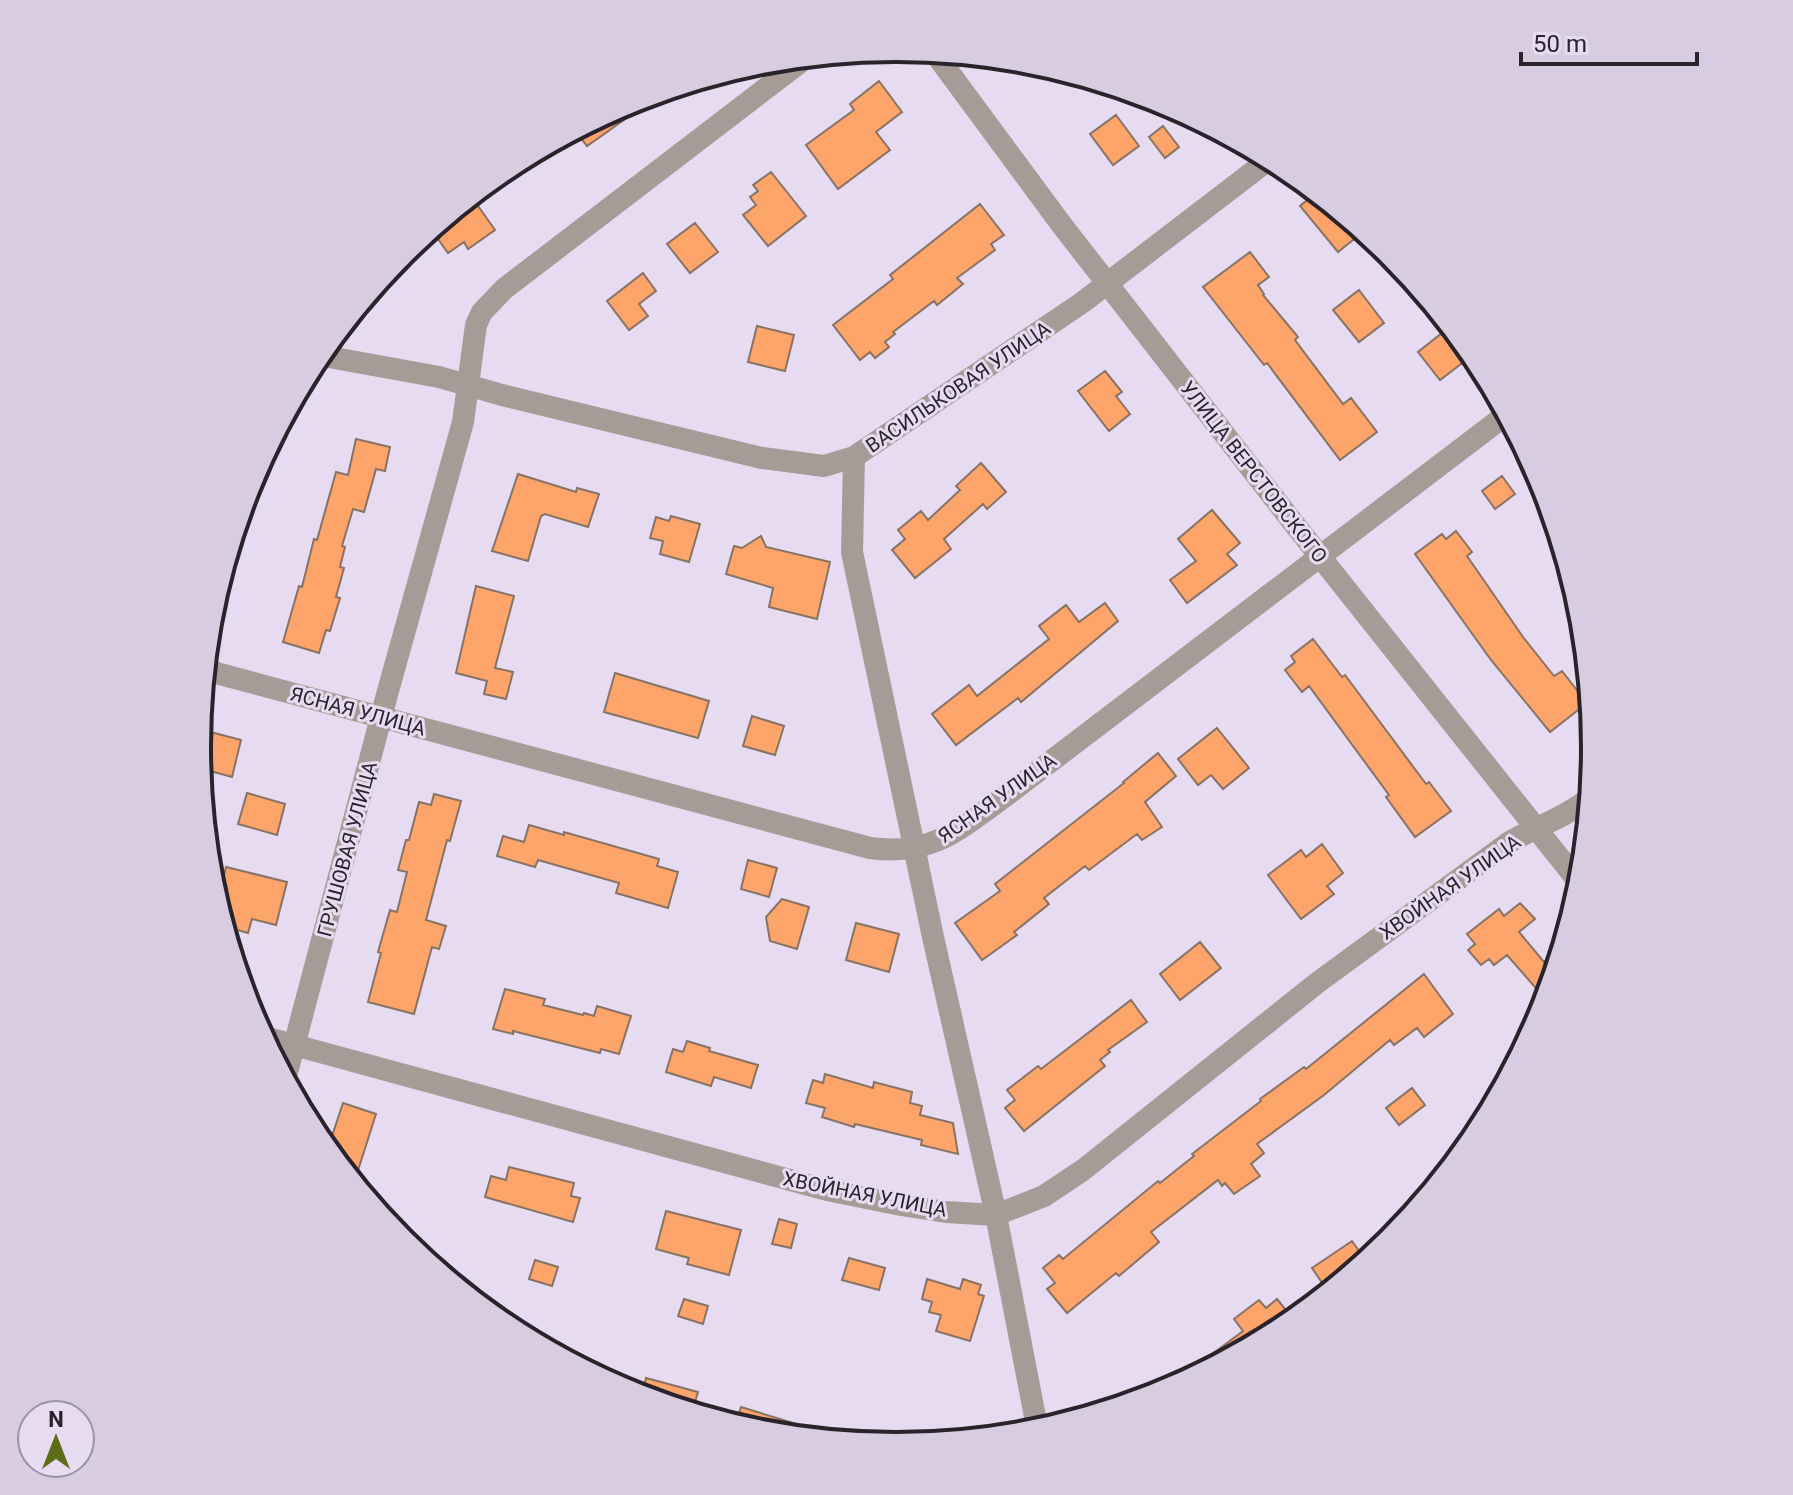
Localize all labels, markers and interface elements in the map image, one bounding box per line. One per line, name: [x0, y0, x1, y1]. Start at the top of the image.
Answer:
scale bar: [1521, 16, 1697, 66]
text: 50 m: [1533, 30, 1587, 58]
street label: ВАСИЛЬКОВАЯ УЛИЦА: [861, 316, 1055, 458]
street label: УЛИЦА ВЕРСТОВСКОГО: [1176, 376, 1332, 568]
street label: ЯСНАЯ УЛИЦА: [288, 681, 428, 741]
street label: ЯСНАЯ УЛИЦА: [933, 748, 1061, 848]
street label: ГРУШОВАЯ УЛИЦА: [312, 759, 382, 939]
street label: ХВОЙНАЯ УЛИЦА: [1375, 829, 1525, 945]
street label: ХВОЙНАЯ УЛИЦА: [781, 1166, 949, 1222]
north arrow: [16, 1399, 96, 1479]
text: N: [48, 1407, 64, 1432]

